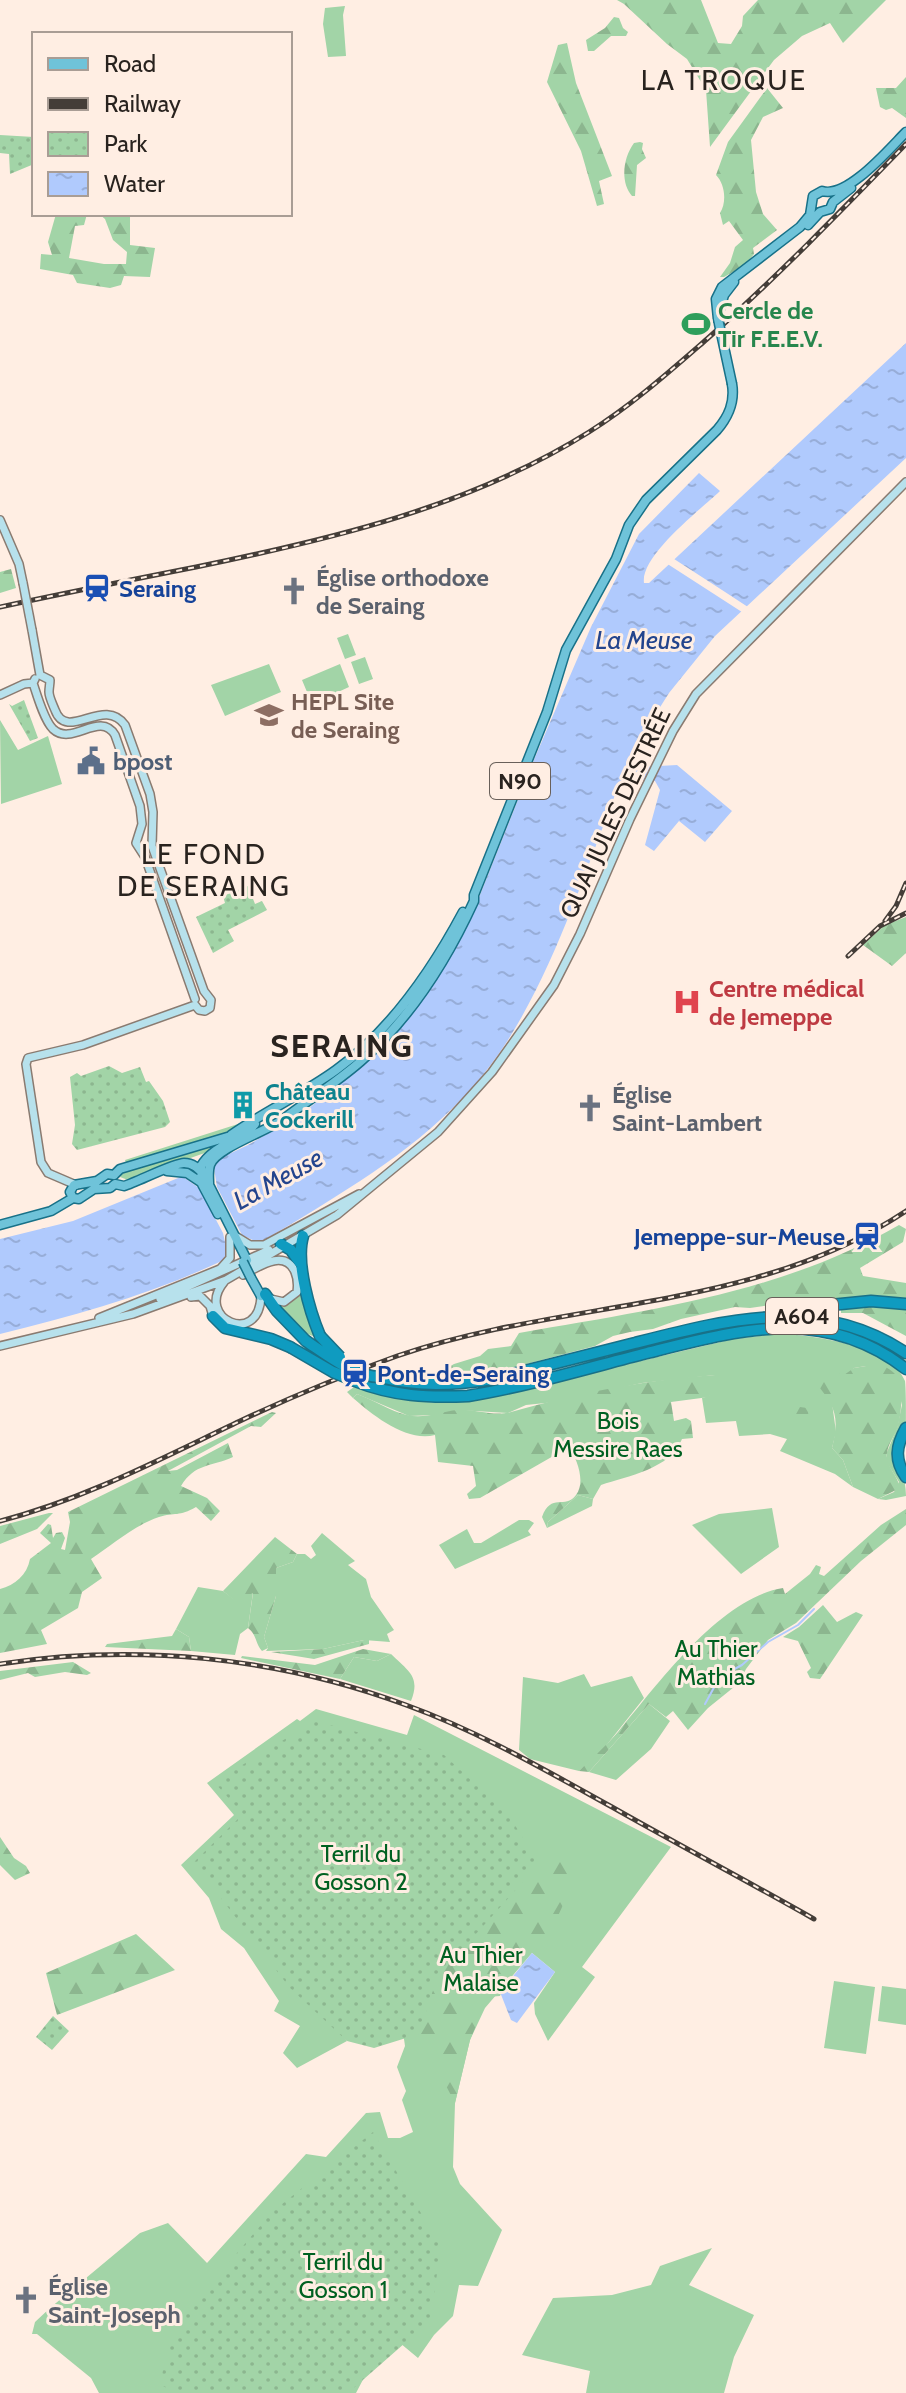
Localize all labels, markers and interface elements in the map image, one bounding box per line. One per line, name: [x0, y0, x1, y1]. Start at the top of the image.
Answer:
legend: [32, 32, 292, 216]
text: Road: [104, 49, 156, 78]
district label: LA TROQUE: [641, 63, 807, 97]
text: Railway: [104, 89, 181, 118]
text: Park: [104, 129, 147, 158]
text: Water: [104, 169, 165, 198]
place label: Cercle de Tir F.E.E.V.: [718, 296, 823, 353]
sports icon: Cercle de Tir F.E.E.V.: [681, 309, 711, 339]
place label: Église orthodoxe de Seraing: [316, 563, 489, 620]
station icon: Seraing: [82, 573, 112, 603]
place label: Seraing: [119, 574, 196, 603]
church icon: Église orthodoxe de Seraing: [279, 576, 309, 606]
water label: La Meuse: [595, 624, 693, 656]
place label: HEPL Site de Seraing: [291, 687, 400, 744]
school or university icon: HEPL Site de Seraing: [254, 700, 284, 730]
street label: QUAI JULES DESTRÉE: [554, 703, 676, 923]
public building icon: bpost: [76, 746, 106, 776]
place label: bpost: [113, 747, 173, 776]
road number: N90: [490, 763, 550, 799]
district label: LE FOND DE SERAING: [117, 837, 291, 903]
place label: Centre médical de Jemeppe: [709, 974, 864, 1031]
hospital icon: Centre médical de Jemeppe: [672, 987, 702, 1017]
district label: SERAING: [270, 1026, 414, 1065]
place label: Château Cockerill: [265, 1077, 354, 1134]
place label: Église Saint-Lambert: [612, 1080, 762, 1137]
building icon: Château Cockerill: [228, 1090, 258, 1120]
church icon: Église Saint-Lambert: [575, 1093, 605, 1123]
water label: La Meuse: [228, 1141, 328, 1217]
station icon: Jemeppe-sur-Meuse: [852, 1221, 882, 1251]
place label: Jemeppe-sur-Meuse: [633, 1222, 845, 1251]
road number: A604: [766, 1298, 838, 1334]
station icon: Pont-de-Seraing: [340, 1358, 370, 1388]
place label: Pont-de-Seraing: [377, 1359, 549, 1388]
park label: Bois Messire Raes: [553, 1406, 683, 1463]
park label: Au Thier Mathias: [674, 1634, 758, 1691]
park label: Terril du Gosson 2: [314, 1839, 408, 1896]
park label: Au Thier Malaise: [439, 1940, 523, 1997]
park label: Terril du Gosson 1: [299, 2247, 387, 2304]
place label: Église Saint-Joseph: [48, 2272, 181, 2329]
church icon: Église Saint-Joseph: [11, 2285, 41, 2315]

